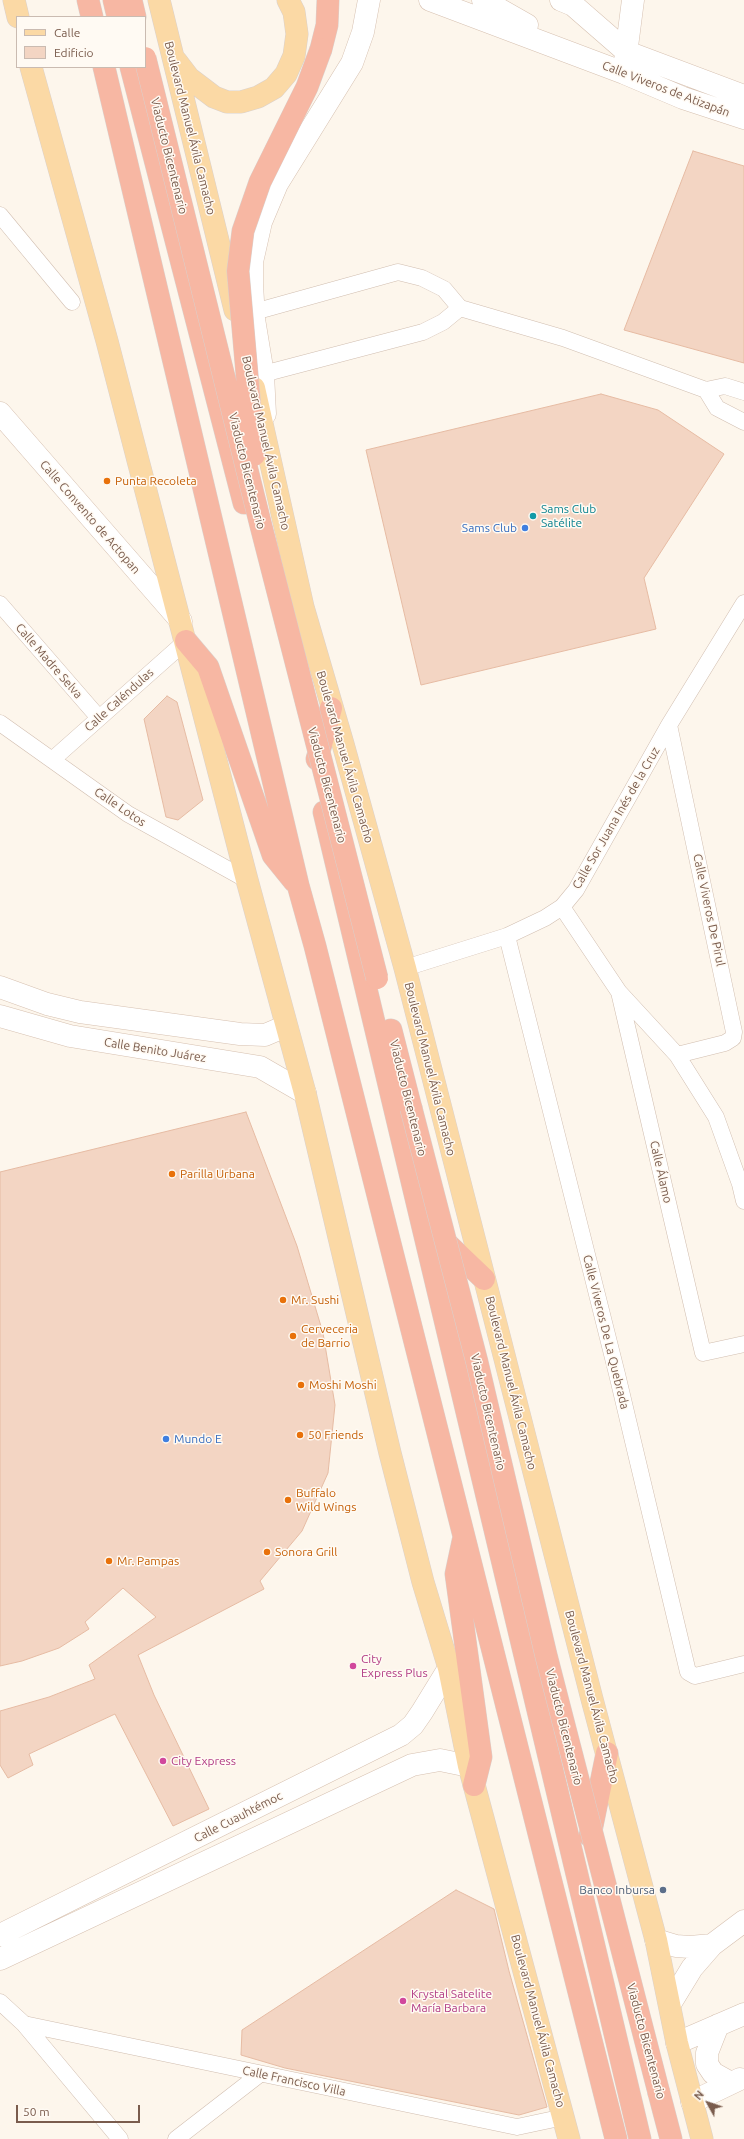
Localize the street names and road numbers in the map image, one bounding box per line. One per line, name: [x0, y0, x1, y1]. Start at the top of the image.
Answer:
street label: Boulevard Manuel Ávila Camacho: [161, 40, 219, 216]
street label: Calle Viveros de Atizapán: [600, 58, 732, 120]
street label: Viaducto Bicentenario: [148, 96, 190, 216]
street label: Boulevard Manuel Ávila Camacho: [239, 354, 293, 532]
street label: Viaducto Bicentenario: [226, 411, 268, 531]
street label: Calle Convento de Actopan: [37, 457, 143, 577]
street label: Calle Madre Selva: [12, 621, 86, 701]
street label: Calle Caléndulas: [82, 665, 156, 735]
street label: Boulevard Manuel Ávila Camacho: [313, 669, 377, 845]
street label: Viaducto Bicentenario: [305, 725, 349, 845]
street label: Calle Sor Juana Inés de la Cruz: [569, 744, 663, 892]
street label: Calle Lotos: [91, 784, 149, 830]
street label: Calle Viveros De Pirul: [690, 852, 728, 968]
street label: Boulevard Manuel Ávila Camacho: [401, 981, 459, 1157]
street label: Calle Benito Juárez: [103, 1035, 207, 1065]
street label: Viaducto Bicentenario: [387, 1038, 429, 1158]
street label: Calle Álamo: [647, 1139, 675, 1205]
street label: Calle Viveros De La Quebrada: [580, 1253, 632, 1411]
street label: Boulevard Manuel Ávila Camacho: [482, 1295, 540, 1471]
street label: Viaducto Bicentenario: [468, 1352, 508, 1472]
street label: Boulevard Manuel Ávila Camacho: [562, 1609, 622, 1785]
street label: Viaducto Bicentenario: [543, 1667, 585, 1787]
street label: Calle Cuauhtémoc: [191, 1788, 285, 1846]
street label: Boulevard Manuel Ávila Camacho: [508, 1933, 568, 2109]
street label: Viaducto Bicentenario: [624, 1981, 668, 2101]
street label: Calle Francisco Villa: [241, 2063, 347, 2099]

